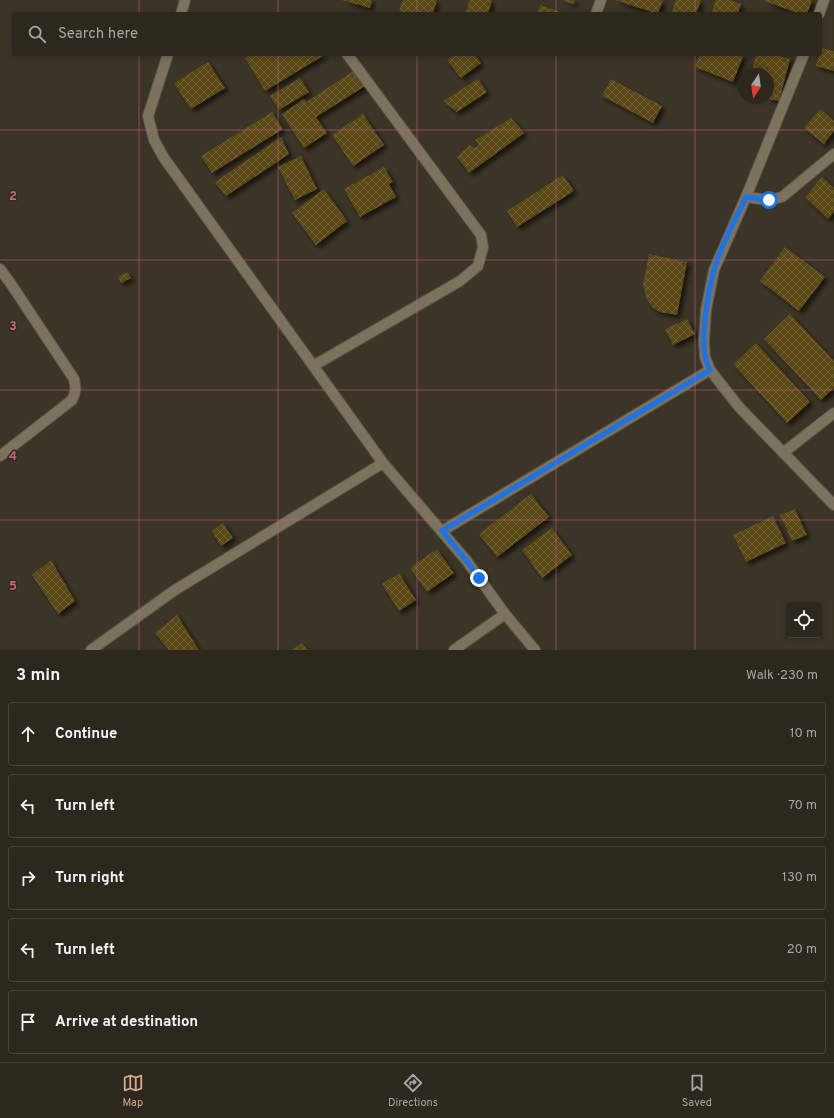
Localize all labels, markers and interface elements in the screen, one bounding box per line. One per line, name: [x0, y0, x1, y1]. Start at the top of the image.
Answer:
search box: [12, 12, 822, 56]
icon: search: [26, 23, 48, 45]
text: Search here: [58, 25, 138, 44]
north arrow: [738, 68, 774, 104]
text: 2: [9, 189, 17, 205]
route start: [760, 191, 778, 209]
text: 3: [9, 319, 17, 335]
text: 4: [9, 449, 17, 465]
route end: [470, 569, 488, 587]
text: 5: [9, 579, 17, 595]
map controls: [786, 602, 822, 638]
button: locate: [786, 602, 822, 638]
text: 3 min: [16, 665, 60, 687]
text: Walk · 230 m: [746, 668, 818, 684]
icon: ahead: [17, 723, 39, 745]
text: Continue: [55, 725, 117, 744]
text: 10 m: [790, 726, 817, 742]
icon: left: [17, 795, 39, 817]
text: Turn left: [55, 797, 115, 816]
text: 70 m: [788, 798, 817, 814]
icon: right: [17, 867, 39, 889]
text: Turn right: [55, 869, 124, 888]
text: 130 m: [782, 870, 817, 886]
icon: left: [17, 939, 39, 961]
text: Turn left: [55, 941, 115, 960]
text: 20 m: [787, 942, 817, 958]
icon: arrive: [17, 1011, 39, 1033]
text: Arrive at destination: [55, 1013, 198, 1032]
tab: Map: [122, 1072, 144, 1110]
tab: Directions: [388, 1072, 438, 1110]
tab: Saved: [682, 1072, 712, 1110]

